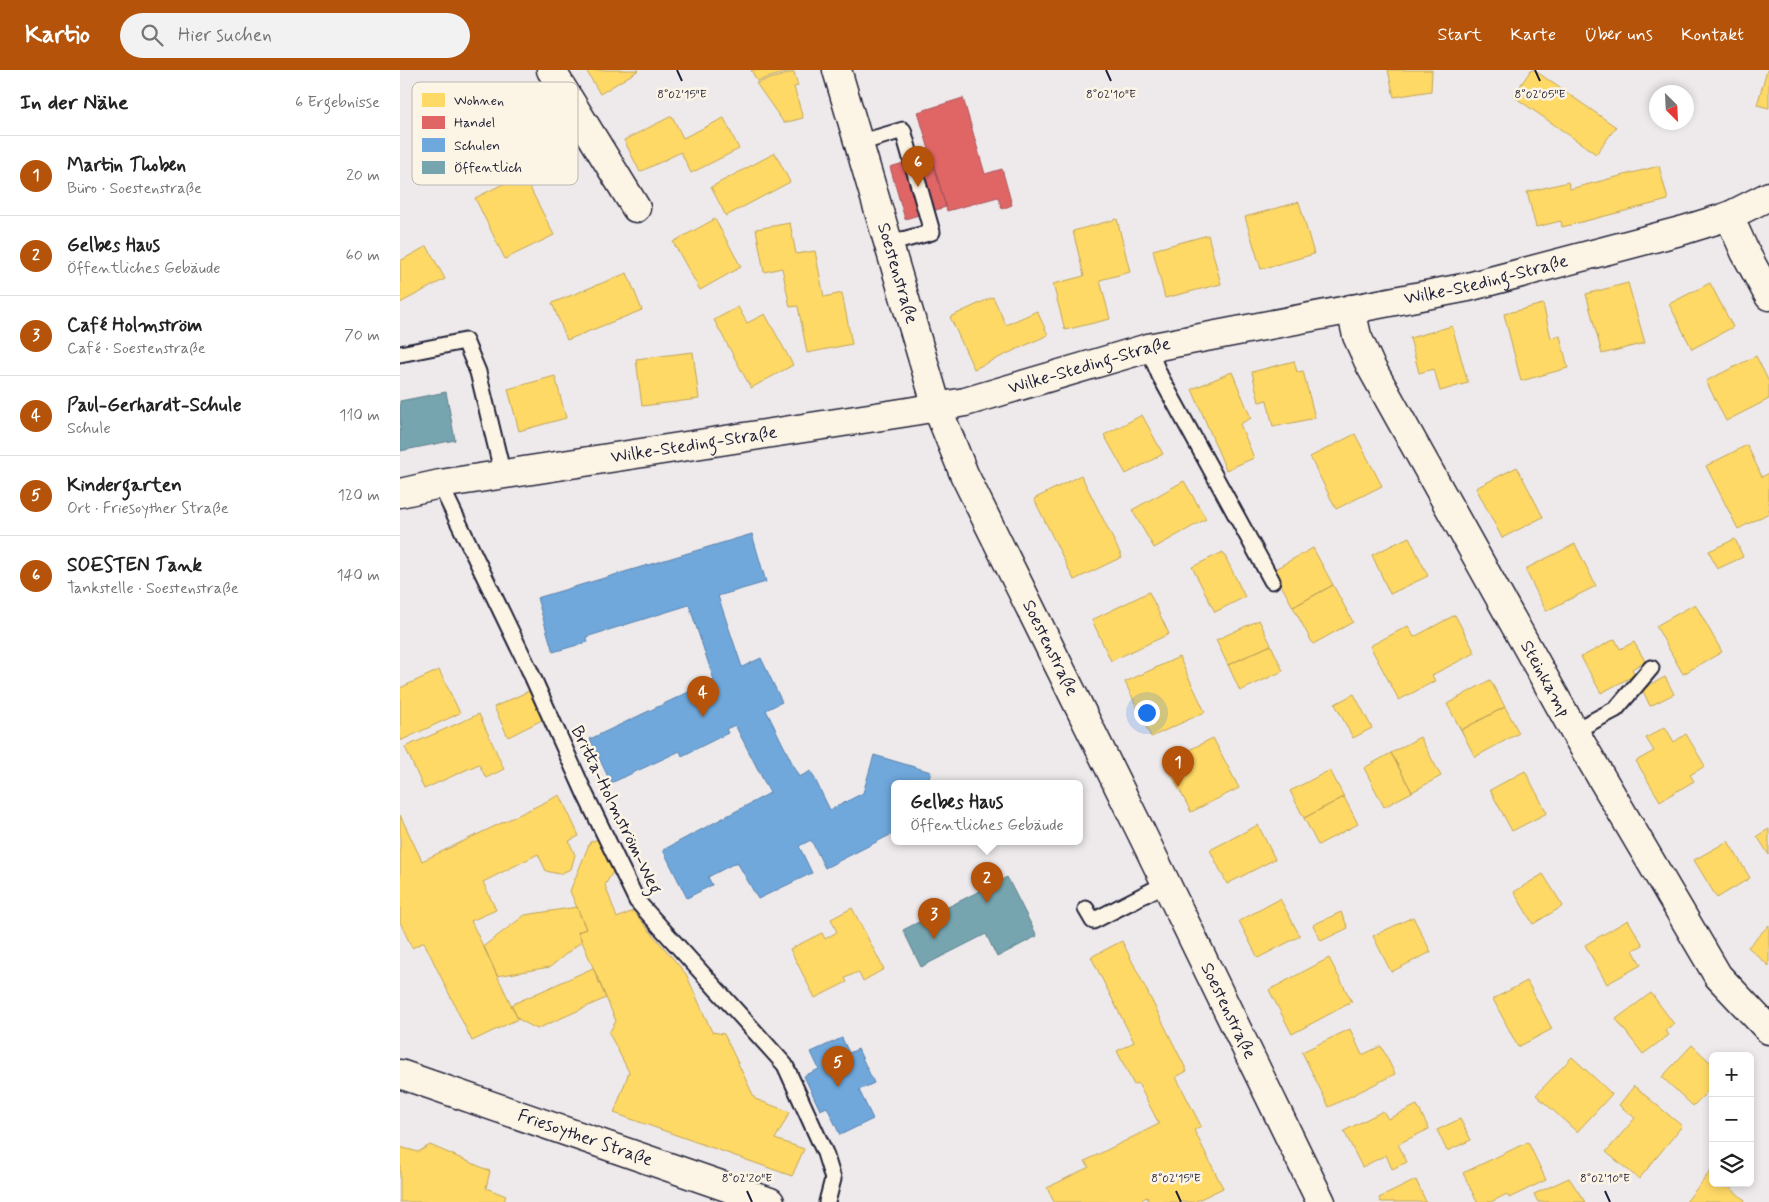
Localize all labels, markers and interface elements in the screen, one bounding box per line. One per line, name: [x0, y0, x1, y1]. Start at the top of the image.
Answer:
search box: [120, 13, 470, 58]
text: Kartio: [25, 20, 90, 51]
icon: search: [138, 21, 166, 49]
text: Hier suchen: [178, 23, 272, 48]
text: Start: [1438, 23, 1482, 47]
text: Karte: [1510, 23, 1556, 47]
text: Über uns: [1584, 23, 1653, 47]
text: Kontakt: [1681, 23, 1744, 47]
legend: [412, 82, 578, 185]
north arrow: [1649, 85, 1694, 130]
text: 8°02'15"E: [657, 87, 707, 103]
text: 8°02'10"E: [1086, 87, 1136, 103]
text: 8°02'05"E: [1515, 87, 1565, 103]
text: In der Nähe: [20, 89, 128, 117]
text: 6 Ergebnisse: [295, 92, 380, 113]
text: Wohnen: [454, 92, 504, 110]
text: Handel: [454, 114, 495, 132]
text: Schulen: [454, 137, 500, 155]
pin: 6: [902, 146, 934, 187]
text: Martin Thoben: [67, 153, 186, 178]
text: Öffentlich: [454, 159, 522, 177]
text: 1: [32, 165, 40, 186]
text: 20 m: [346, 165, 380, 186]
text: Büro · Soestenstraße: [67, 178, 202, 199]
street label: Soestenstraße: [871, 220, 924, 327]
text: Gelbes Haus: [67, 233, 160, 258]
text: 2: [32, 245, 40, 266]
text: 60 m: [346, 245, 380, 266]
street label: Wilke-Steding-Straße: [1402, 249, 1571, 311]
text: Öffentliches Gebäude: [67, 258, 221, 279]
text: Café Holmström: [67, 313, 202, 338]
text: 3: [32, 325, 40, 346]
text: 70 m: [344, 325, 380, 346]
street label: Wilke-Steding-Straße: [1005, 332, 1173, 401]
text: Café · Soestenstraße: [67, 338, 206, 359]
text: Paul-Gerhardt-Schule: [67, 393, 242, 418]
text: 4: [31, 405, 41, 426]
text: 110 m: [339, 405, 380, 426]
text: Schule: [67, 418, 111, 439]
street label: Wilke-Steding-Straße: [609, 420, 779, 470]
text: Kindergarten: [67, 473, 182, 498]
text: 5: [31, 485, 41, 506]
text: 120 m: [338, 485, 380, 506]
text: Ort · Friesoyther Straße: [67, 498, 229, 519]
text: SOESTEN Tank: [67, 553, 202, 578]
text: 6: [32, 565, 40, 586]
text: 140 m: [336, 565, 380, 586]
text: Tankstelle · Soestenstraße: [67, 578, 239, 599]
street label: Soestenstraße: [1016, 596, 1084, 700]
street label: Steinkamp: [1514, 636, 1576, 722]
pin: 4: [687, 676, 719, 717]
your location: [1134, 700, 1160, 726]
street label: Britta-Holmström-Weg: [563, 722, 667, 899]
pin: 1: [1162, 746, 1194, 787]
popup: [891, 780, 1083, 845]
text: Gelbes Haus: [910, 790, 1003, 815]
text: Öffentliches Gebäude: [910, 815, 1064, 836]
pin: 2: [971, 862, 1003, 903]
pin: 3: [918, 898, 950, 939]
street label: Soestenstraße: [1194, 959, 1262, 1063]
pin: 5: [822, 1046, 854, 1087]
map controls: [1709, 1052, 1754, 1187]
button: +: [1709, 1052, 1754, 1097]
button: −: [1709, 1097, 1754, 1142]
street label: Friesoyther Straße: [514, 1104, 656, 1173]
button: layers: [1709, 1142, 1754, 1187]
text: 8°02'20"E: [722, 1171, 772, 1187]
text: 8°02'15"E: [1151, 1171, 1201, 1187]
text: 8°02'10"E: [1580, 1171, 1630, 1187]

